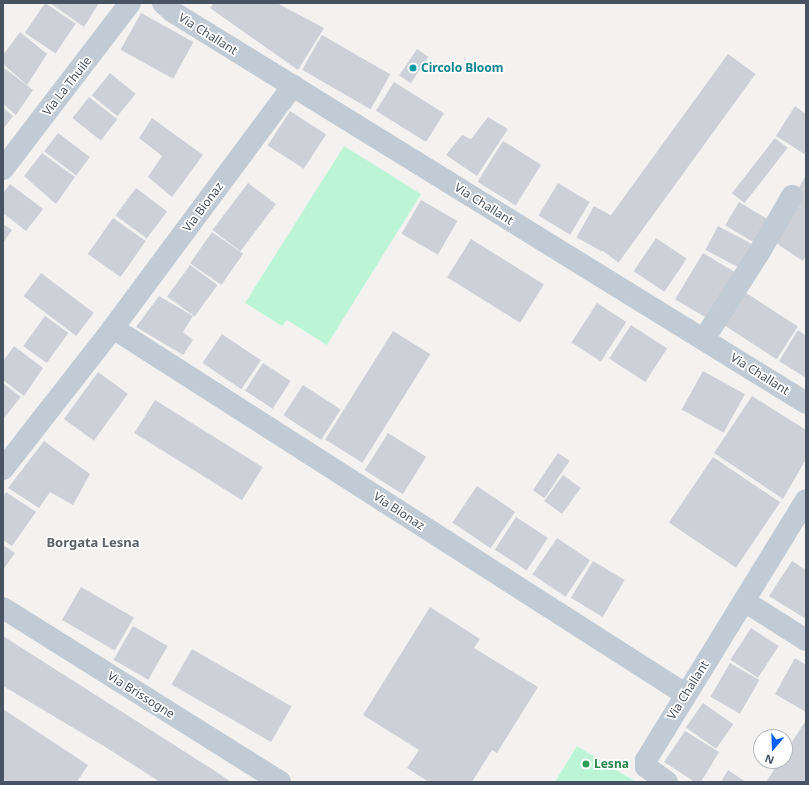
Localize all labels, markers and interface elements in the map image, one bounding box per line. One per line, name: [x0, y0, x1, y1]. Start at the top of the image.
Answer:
street label: Via Challant: [176, 10, 240, 58]
street label: Via La Thuile: [40, 54, 94, 118]
place label: Circolo Bloom: [421, 61, 504, 75]
marker: Circolo Bloom: [408, 63, 418, 73]
street label: Via Bionaz: [180, 179, 226, 235]
street label: Via Challant: [452, 180, 516, 228]
street label: Via Challant: [728, 350, 792, 398]
street label: Via Bionaz: [371, 489, 427, 533]
district label: Borgata Lesna: [46, 534, 140, 550]
street label: Via Challant: [664, 658, 712, 722]
street label: Via Brissogne: [105, 669, 177, 721]
north arrow: [753, 729, 793, 769]
text: N: [763, 751, 776, 768]
place label: Lesna: [594, 757, 629, 771]
marker: Lesna: [581, 759, 591, 769]

